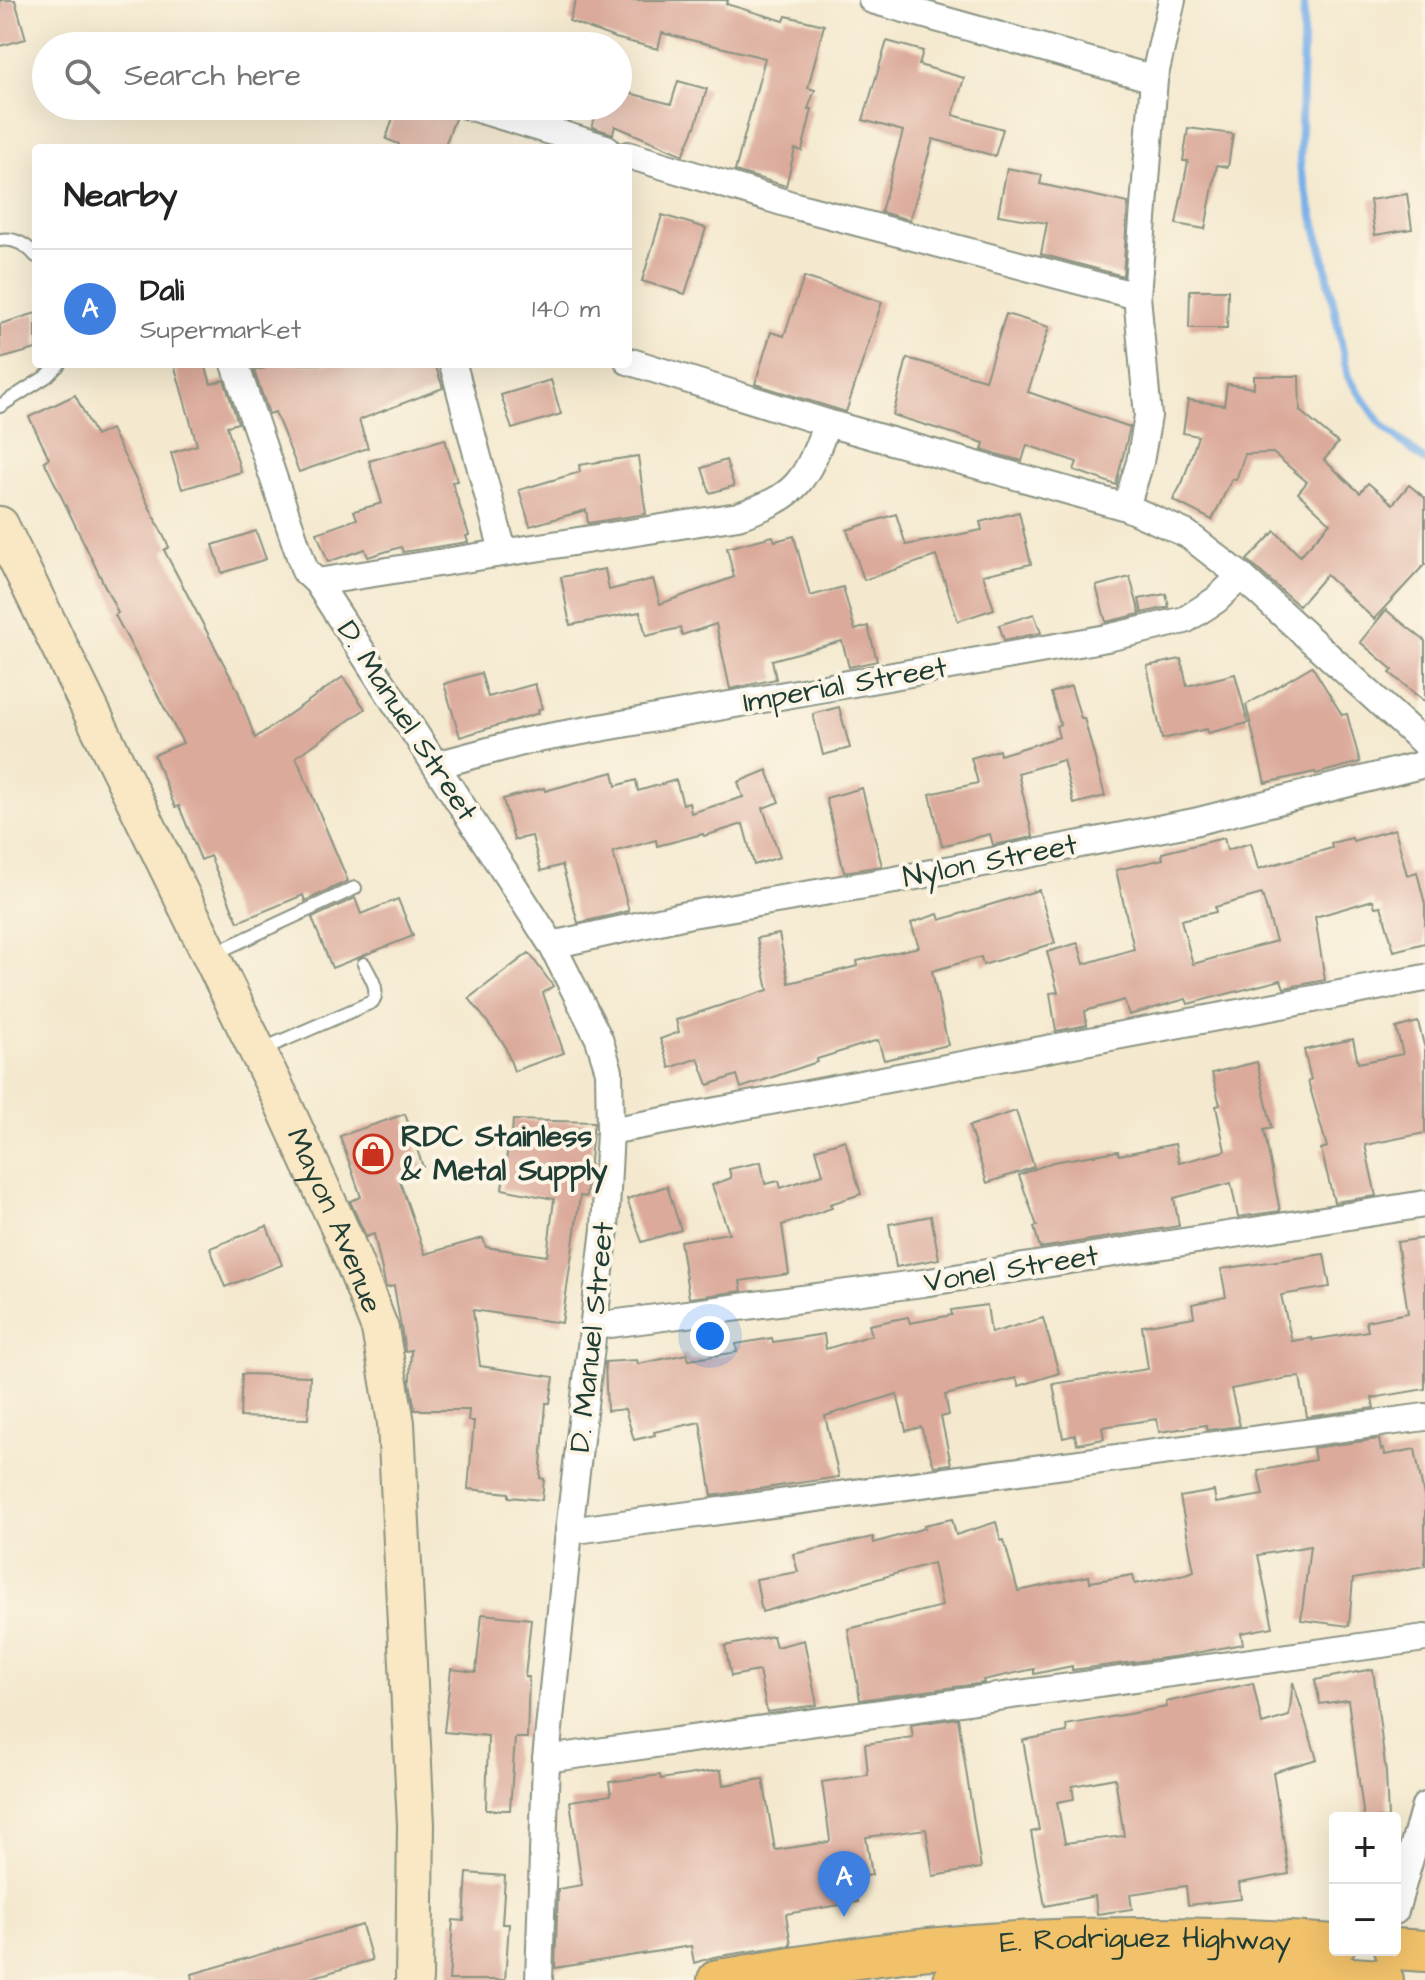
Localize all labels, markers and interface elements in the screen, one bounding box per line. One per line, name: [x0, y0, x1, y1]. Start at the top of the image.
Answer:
search box: [32, 32, 632, 120]
icon: search: [60, 54, 104, 98]
text: Search here: [124, 55, 301, 97]
text: Nearby: [64, 172, 178, 220]
text: Dali: [140, 270, 184, 312]
text: A: [82, 291, 98, 327]
text: 140 m: [532, 291, 600, 327]
text: Supermarket: [140, 312, 301, 348]
street label: D. Manuel Street: [326, 612, 488, 830]
street label: Imperial Street: [740, 646, 950, 724]
street label: Nylon Street: [899, 824, 1081, 899]
place label: RDC Stainless & Metal Supply: [400, 1116, 608, 1194]
street label: Mayon Avenue: [276, 1121, 393, 1319]
shop icon: RDC Stainless & Metal Supply: [352, 1133, 394, 1175]
street label: D. Manuel Street: [559, 1220, 625, 1454]
street label: Vonel Street: [921, 1234, 1101, 1304]
your location: [690, 1316, 730, 1356]
map controls: [1329, 1812, 1401, 1956]
button: +: [1329, 1812, 1401, 1884]
pin: A: [818, 1851, 870, 1917]
button: −: [1329, 1884, 1401, 1956]
street label: E. Rodriguez Highway: [998, 1917, 1292, 1964]

